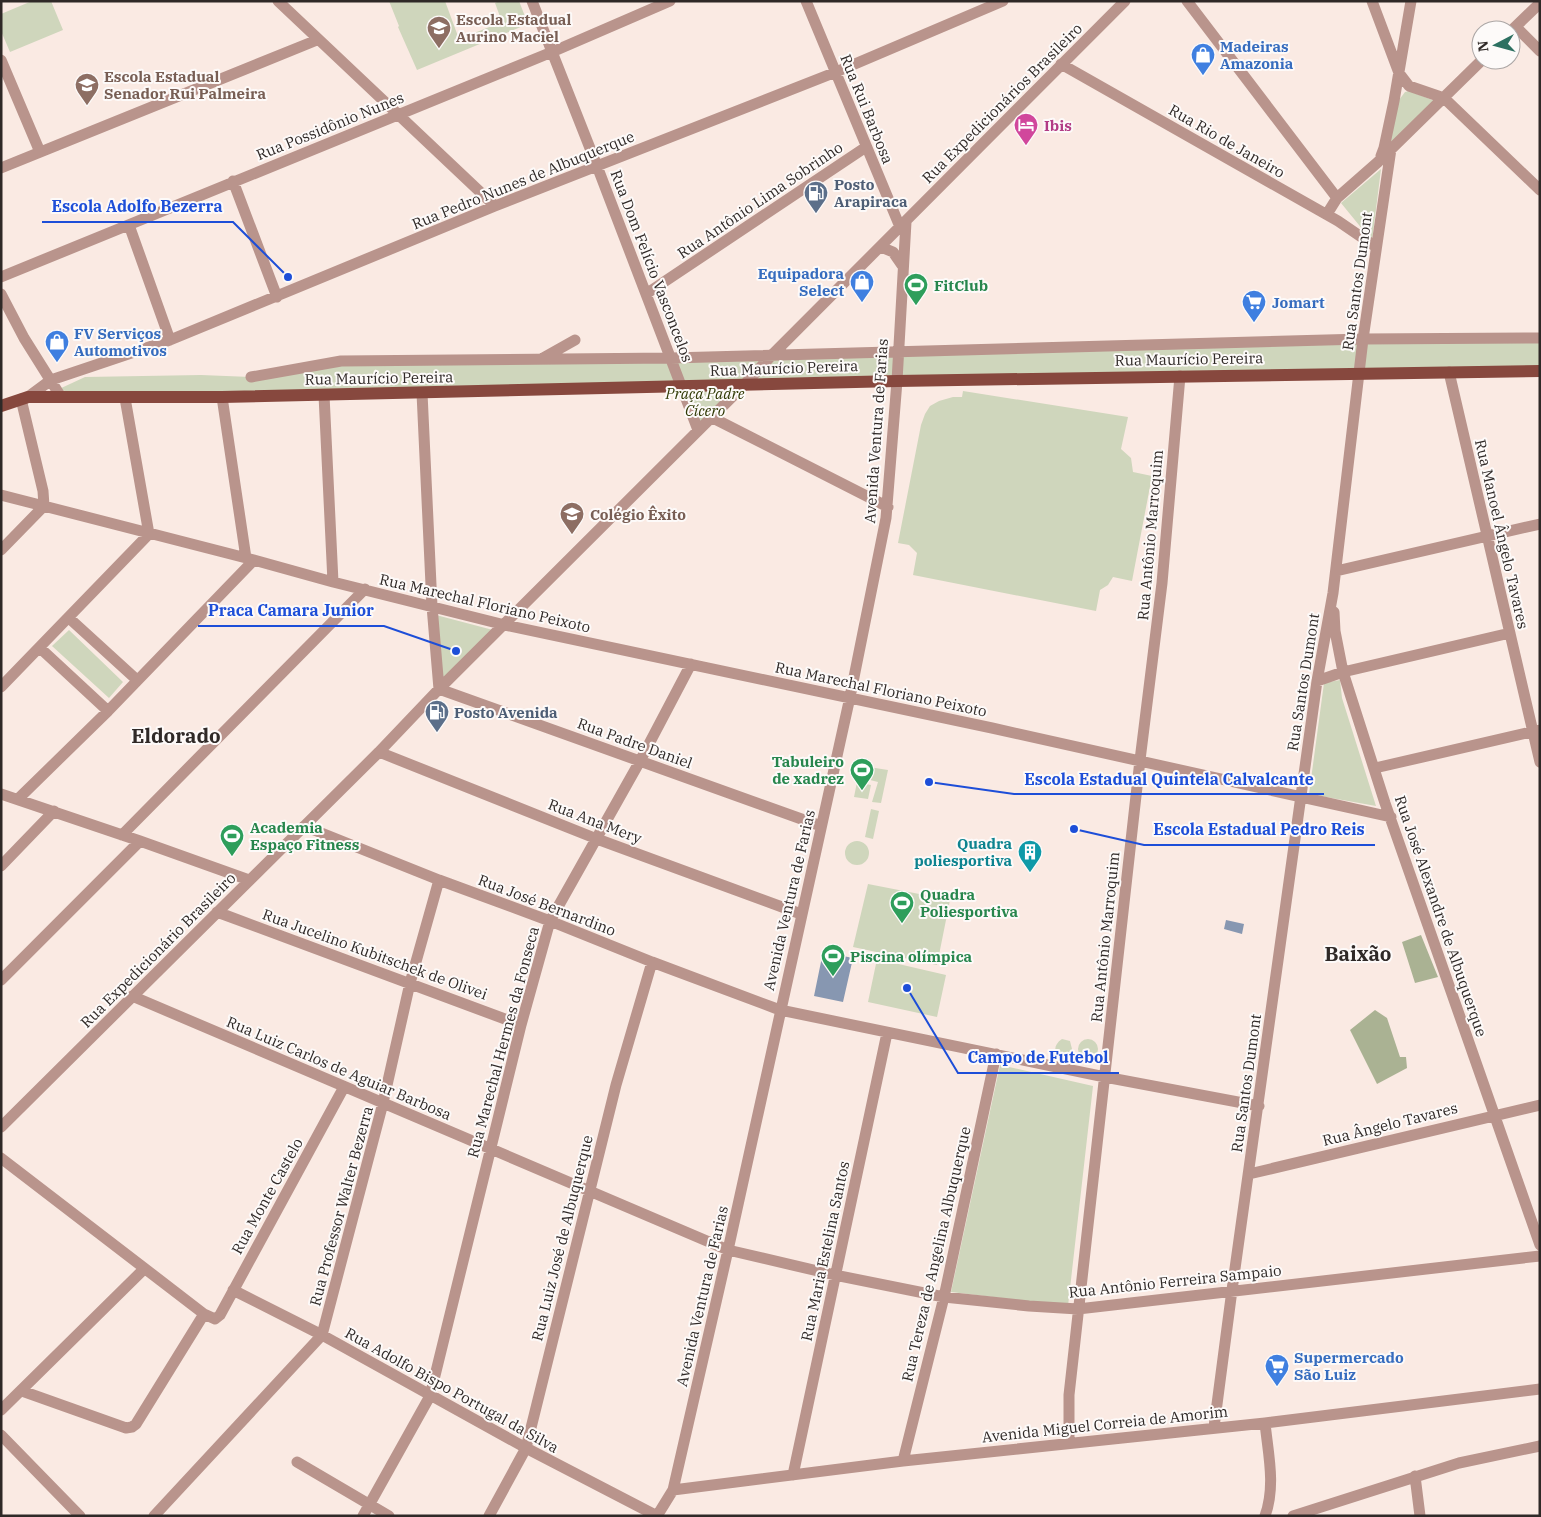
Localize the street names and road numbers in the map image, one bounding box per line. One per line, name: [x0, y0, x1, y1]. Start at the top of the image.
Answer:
street label: Rua Expedicionários Brasileiro: [918, 19, 1086, 187]
street label: Rua Rui Barbosa: [836, 51, 898, 167]
street label: Rua Possidônio Nunes: [253, 88, 407, 164]
street label: Rua Rio de Janeiro: [1166, 100, 1288, 182]
street label: Rua Pedro Nunes de Albuquerque: [409, 127, 637, 233]
street label: Rua Antônio Lima Sobrinho: [674, 137, 846, 263]
street label: Rua Dom Felício Vasconcelos: [607, 167, 697, 365]
street label: Rua Santos Dumont: [1338, 211, 1376, 351]
street label: Avenida Ventura de Farias: [860, 338, 892, 524]
street label: Rua Maurício Pereira: [1115, 348, 1263, 370]
street label: Rua Maurício Pereira: [709, 356, 859, 380]
street label: Rua Maurício Pereira: [305, 367, 453, 389]
street label: Rua Manoel Ângelo Tavares: [1471, 437, 1533, 631]
street label: Rua Antônio Marroquim: [1133, 449, 1167, 621]
street label: Rua Marechal Floriano Peixoto: [378, 569, 592, 637]
street label: Rua Santos Dumont: [1283, 612, 1323, 752]
street label: Rua Marechal Floriano Peixoto: [773, 657, 989, 721]
street label: Rua Padre Daniel: [575, 713, 695, 773]
street label: Rua José Alexandre de Albuquerque: [1391, 793, 1491, 1039]
street label: Rua Ana Mery: [546, 794, 644, 848]
street label: Avenida Ventura de Farias: [759, 808, 819, 992]
street label: Rua Antônio Marroquim: [1087, 851, 1123, 1023]
street label: Rua Expedicionário Brasileiro: [76, 868, 240, 1032]
street label: Rua José Bernardino: [475, 870, 619, 940]
street label: Rua Jucelino Kubitschek de Olivei: [260, 904, 490, 1004]
street label: Rua Marechal Hermes da Fonseca: [463, 924, 543, 1160]
street label: Rua Luiz Carlos de Aguiar Barbosa: [224, 1012, 454, 1124]
street label: Rua Santos Dumont: [1227, 1013, 1265, 1153]
street label: Rua Ângelo Tavares: [1320, 1098, 1460, 1150]
street label: Rua Professor Walter Bezerra: [305, 1104, 377, 1308]
street label: Rua Tereza de Angelina Albuquerque: [897, 1125, 975, 1383]
street label: Rua Luiz José de Albuquerque: [527, 1133, 597, 1343]
street label: Rua Monte Castelo: [227, 1134, 307, 1258]
street label: Rua Maria Estelina Santos: [797, 1159, 853, 1343]
street label: Avenida Ventura de Farias: [672, 1204, 732, 1388]
street label: Rua Antônio Ferreira Sampaio: [1068, 1260, 1282, 1302]
street label: Rua Adolfo Bispo Portugal da Silva: [342, 1323, 562, 1457]
street label: Avenida Miguel Correia de Amorim: [981, 1402, 1229, 1446]

